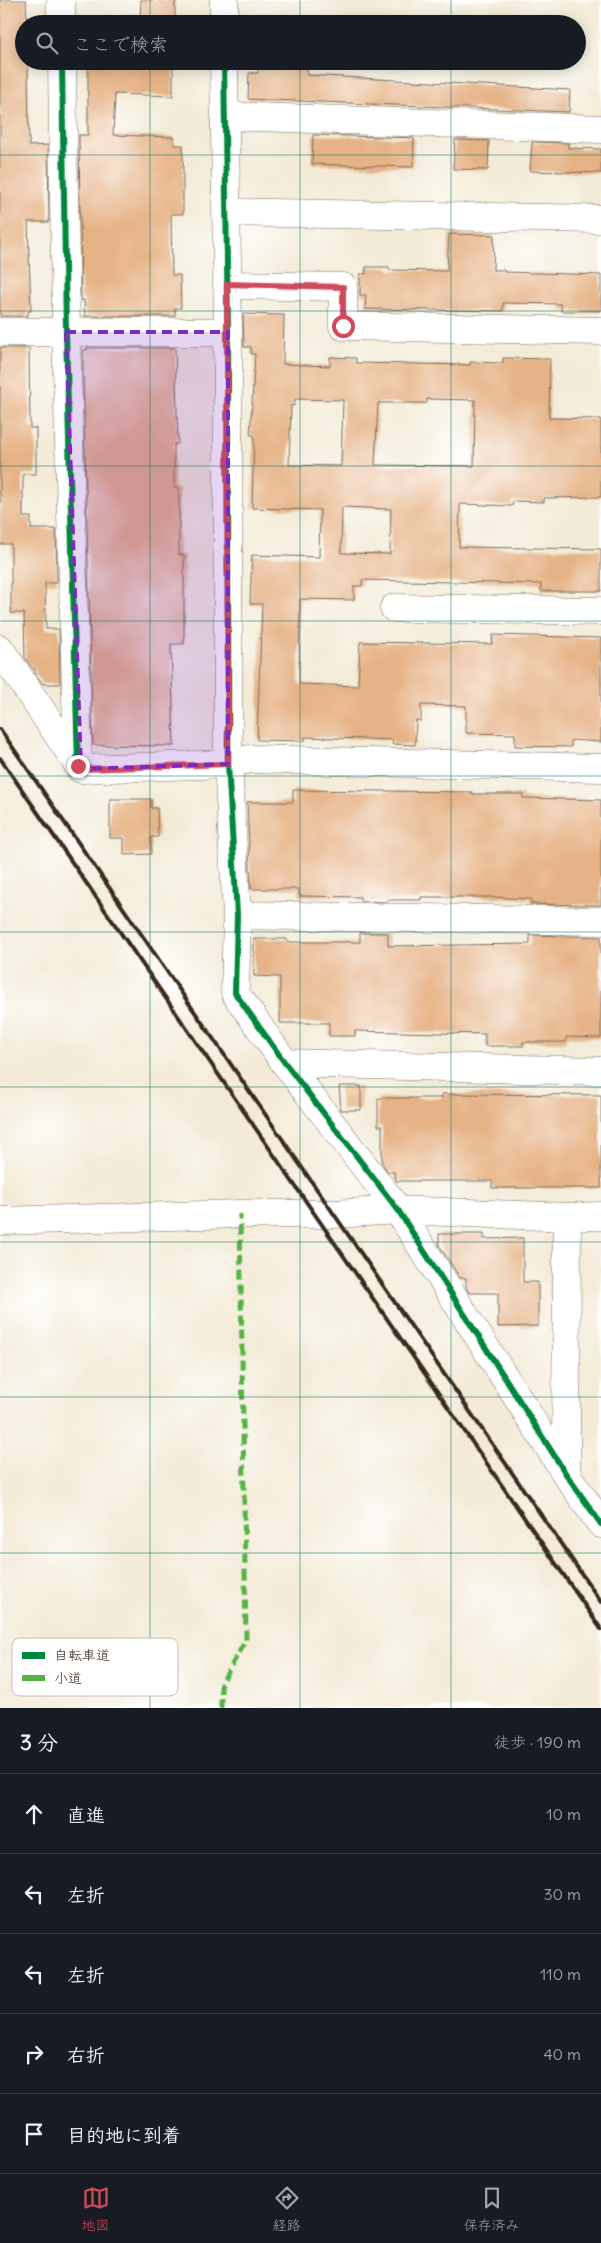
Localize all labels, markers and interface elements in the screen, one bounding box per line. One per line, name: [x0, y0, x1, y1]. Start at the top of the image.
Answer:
search box: [15, 15, 586, 70]
icon: search: [33, 29, 61, 57]
text: ここで検索: [73, 32, 168, 56]
route start: [332, 315, 355, 338]
route end: [67, 755, 90, 778]
legend: [12, 1638, 178, 1696]
text: 自転車道: [54, 1646, 110, 1664]
text: 小道: [54, 1669, 82, 1687]
text: 3 分: [20, 1729, 58, 1756]
text: 徒歩 · 190 m: [494, 1732, 581, 1752]
icon: ahead: [20, 1800, 48, 1828]
text: 直進: [67, 1803, 105, 1827]
text: 10 m: [546, 1804, 581, 1824]
icon: left: [20, 1880, 48, 1908]
text: 左折: [67, 1883, 105, 1907]
text: 30 m: [544, 1884, 581, 1904]
icon: left: [20, 1960, 48, 1988]
text: 左折: [67, 1963, 105, 1987]
text: 110 m: [540, 1964, 581, 1984]
icon: right: [20, 2040, 48, 2068]
text: 右折: [67, 2043, 105, 2067]
text: 40 m: [543, 2044, 581, 2064]
icon: arrive: [20, 2120, 48, 2148]
text: 目的地に到着: [67, 2123, 181, 2147]
tab: 地図: [82, 2184, 110, 2234]
tab: 経路: [273, 2184, 301, 2234]
tab: 保存済み: [464, 2184, 520, 2234]

